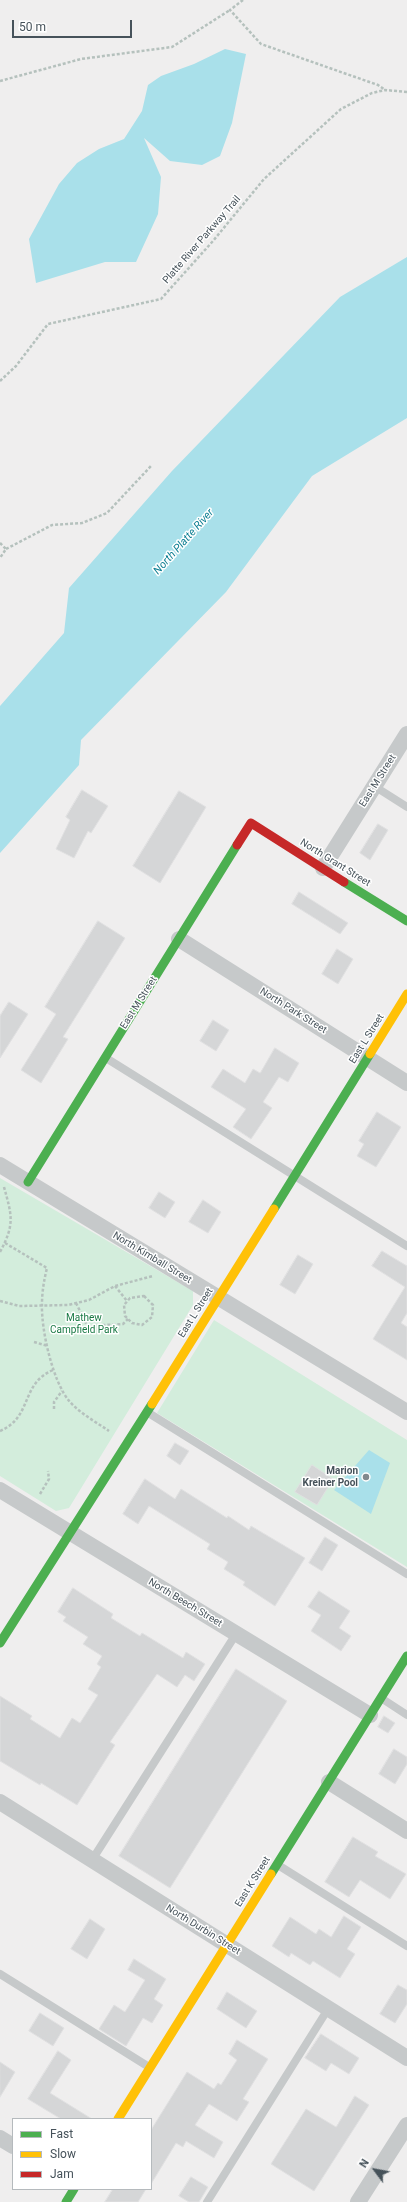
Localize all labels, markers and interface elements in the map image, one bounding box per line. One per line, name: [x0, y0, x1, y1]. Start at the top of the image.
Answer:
scale bar: [14, 12, 134, 38]
text: 50 m: [19, 20, 46, 34]
street label: Platte River Parkway Trail: [161, 194, 243, 286]
water label: North Platte River: [151, 506, 217, 578]
street label: East M Street: [357, 753, 399, 809]
street label: North Grant Street: [298, 836, 372, 890]
street label: East M Street: [118, 975, 160, 1031]
street label: North Park Street: [257, 986, 329, 1036]
street label: East L Street: [347, 1012, 387, 1066]
street label: North Kimball Street: [110, 1230, 194, 1286]
street label: East L Street: [176, 1286, 216, 1340]
park label: Mathew Campfield Park: [50, 1312, 118, 1336]
place label: Marion Kreiner Pool: [303, 1465, 358, 1488]
marker: Marion Kreiner Pool: [361, 1472, 371, 1482]
street label: North Beech Street: [146, 1576, 224, 1630]
street label: East K Street: [233, 1855, 273, 1909]
street label: North Durbin Street: [164, 1902, 242, 1958]
legend: [12, 2118, 152, 2190]
text: Fast: [50, 2127, 73, 2141]
text: Slow: [50, 2147, 76, 2161]
north arrow: [355, 2150, 395, 2190]
text: N: [357, 2157, 372, 2170]
text: Jam: [50, 2167, 74, 2181]

